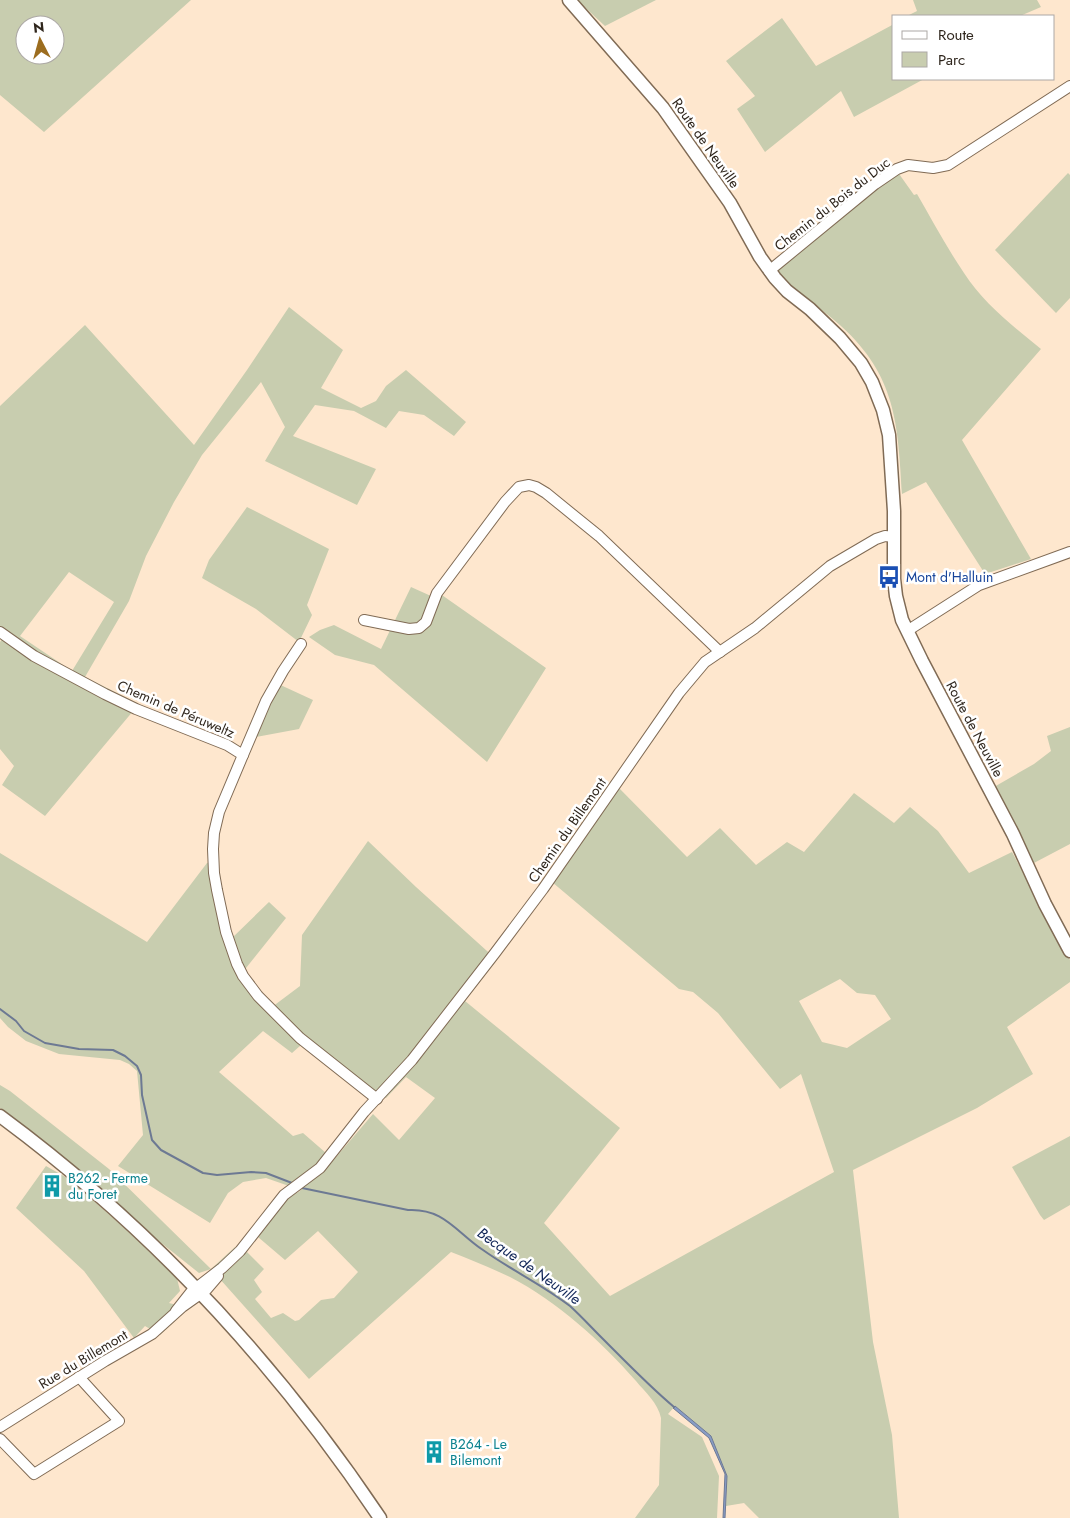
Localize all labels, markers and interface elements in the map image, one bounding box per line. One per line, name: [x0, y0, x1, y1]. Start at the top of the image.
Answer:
north arrow: [15, 15, 65, 65]
legend: [892, 15, 1055, 80]
text: N: [32, 17, 45, 38]
text: Route: [938, 24, 974, 46]
text: Parc: [938, 49, 965, 71]
street label: Route de Neuville: [667, 94, 745, 192]
street label: Chemin du Bois du Duc: [770, 152, 894, 256]
bus stop icon: Mont d'Halluin: [876, 564, 902, 590]
place label: Mont d'Halluin: [906, 567, 993, 587]
street label: Chemin de Péruweltz: [114, 675, 238, 743]
street label: Route de Neuville: [941, 678, 1009, 780]
street label: Chemin du Billemont: [523, 773, 611, 887]
place label: B262 - Ferme du Foret: [68, 1168, 148, 1204]
building icon: B262 - Ferme du Foret: [39, 1173, 65, 1199]
water label: Becque de Neuville: [473, 1222, 586, 1310]
street label: Rue du Billemont: [35, 1324, 132, 1393]
place label: B264 - Le Bilemont: [450, 1434, 507, 1470]
building icon: B264 - Le Bilemont: [421, 1439, 447, 1465]

